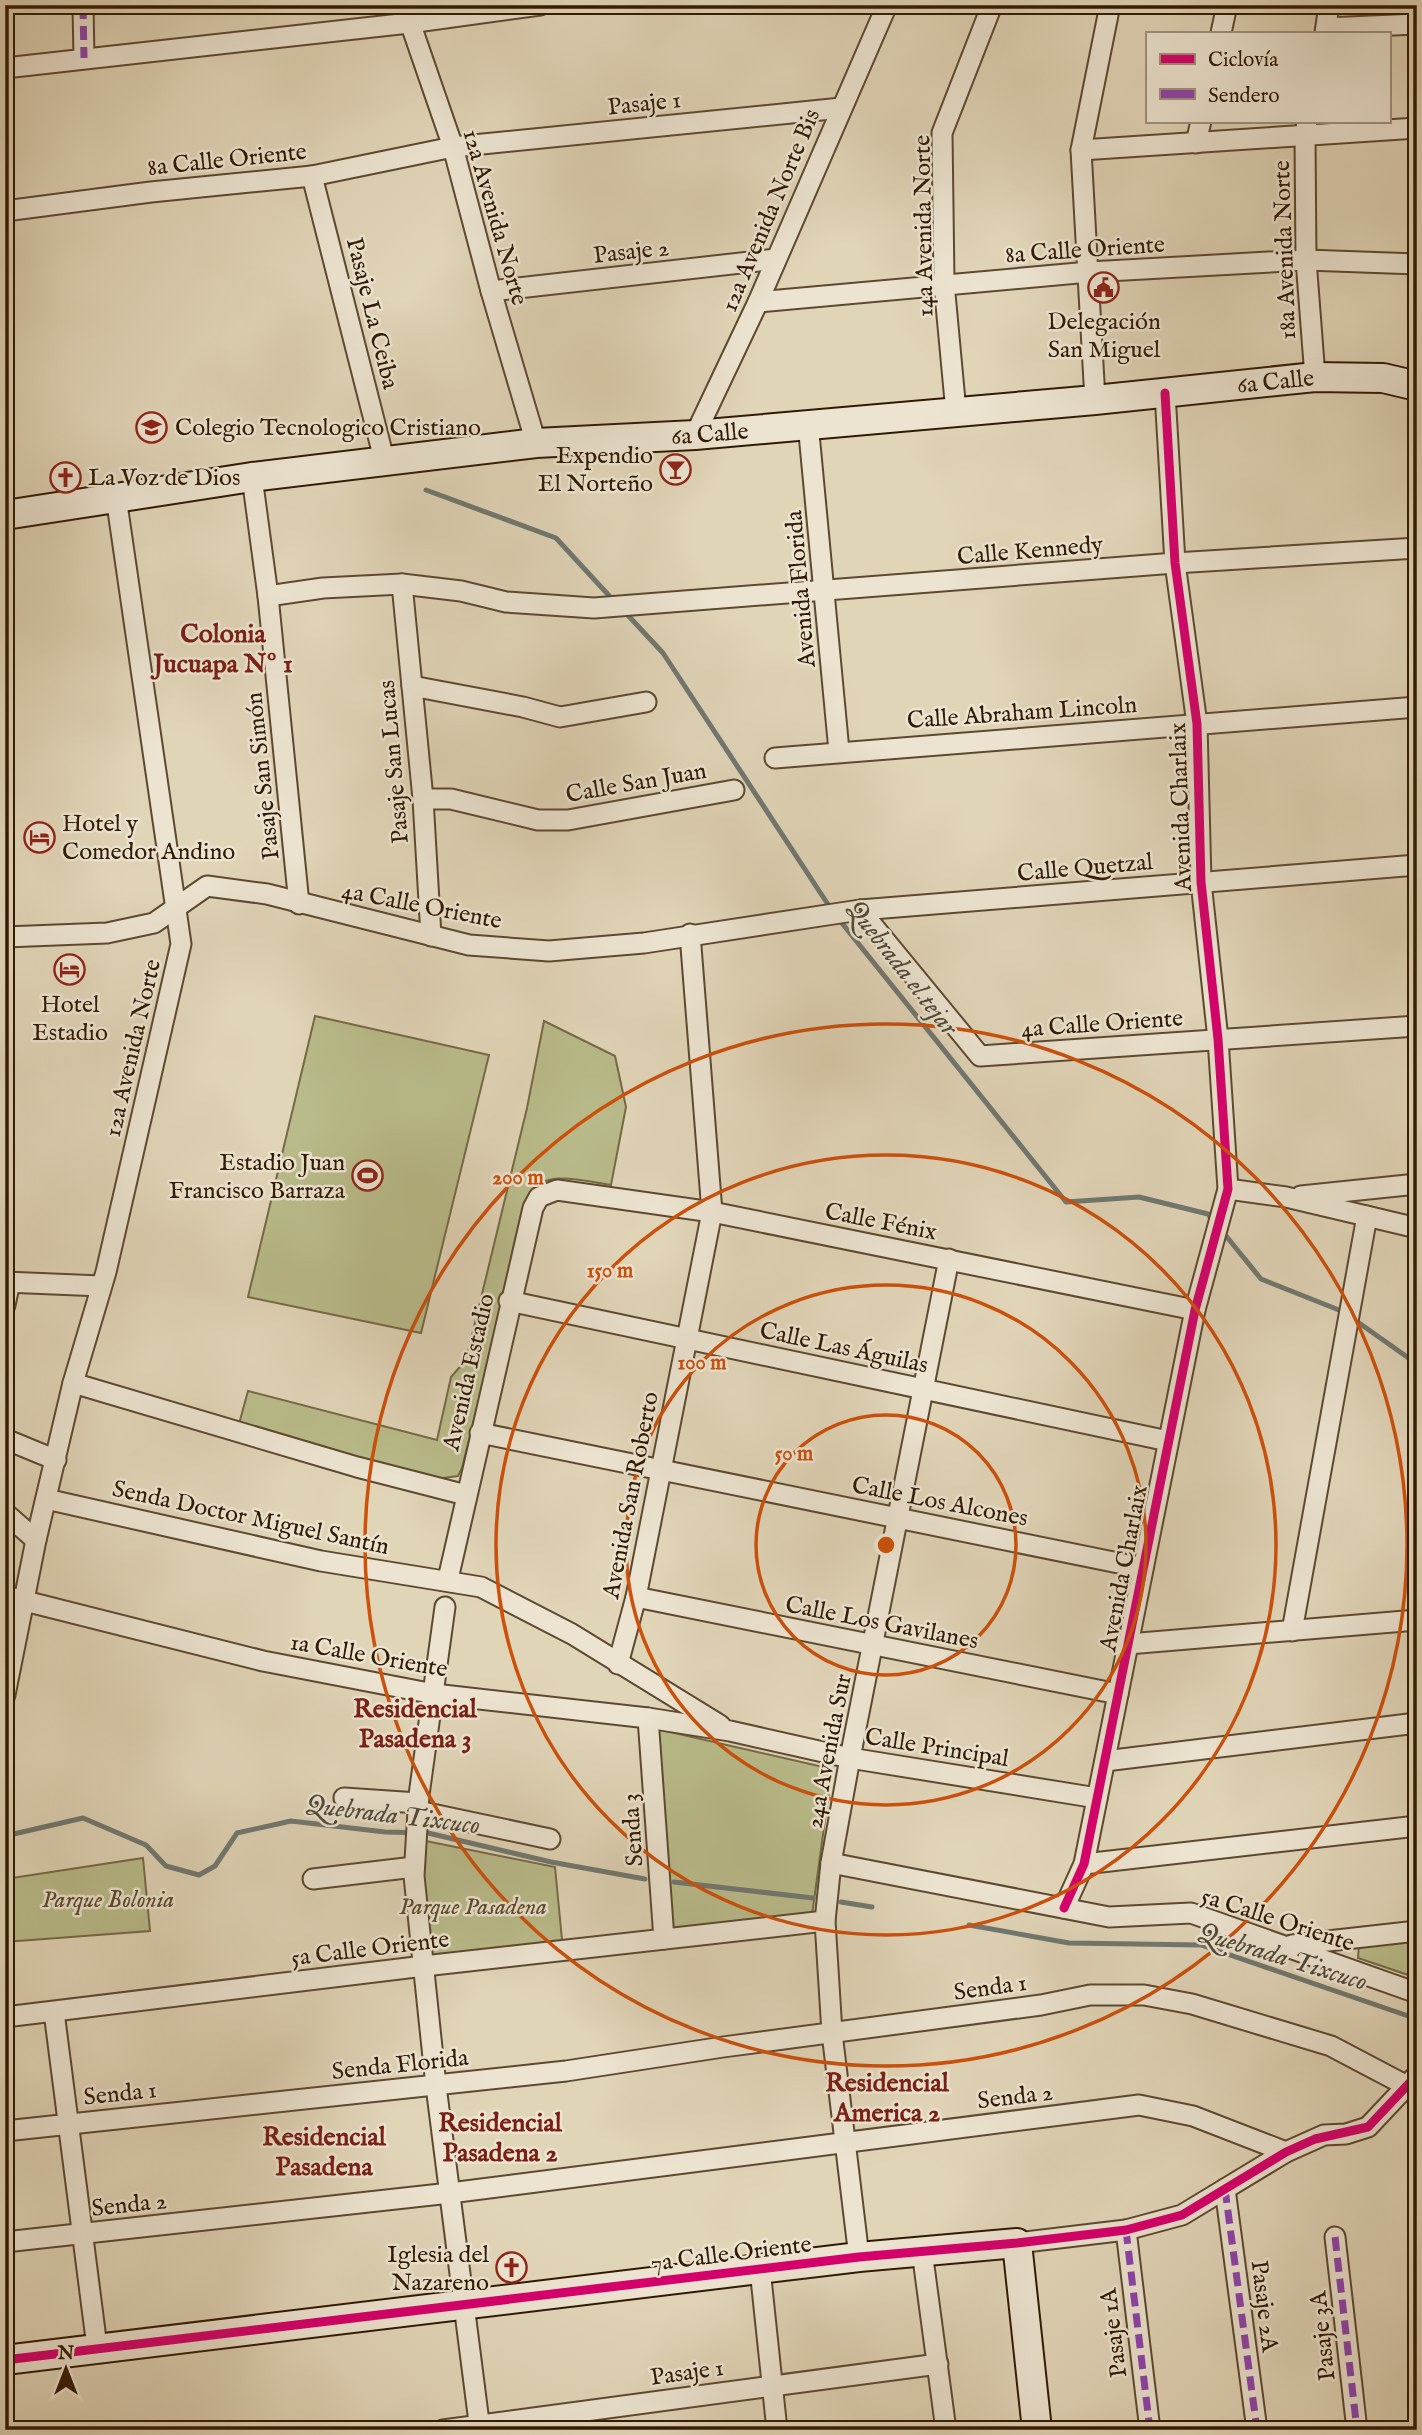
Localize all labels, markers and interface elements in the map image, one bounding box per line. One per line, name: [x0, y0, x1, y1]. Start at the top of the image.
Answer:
legend: [1146, 32, 1390, 122]
text: Ciclovía: [1208, 47, 1279, 74]
text: Sendero: [1208, 83, 1279, 110]
street label: Pasaje 1: [606, 85, 682, 124]
street label: 12a Avenida Norte Bis: [715, 104, 828, 317]
street label: 12a Avenida Norte: [455, 126, 534, 309]
street label: 14a Avenida Norte: [907, 135, 942, 317]
street label: 8a Calle Oriente: [146, 137, 308, 184]
street label: 18a Avenida Norte: [1267, 160, 1304, 340]
street label: 8a Calle Oriente: [1004, 229, 1166, 272]
street label: Pasaje 2: [592, 233, 671, 272]
street label: Pasaje La Ceiba: [338, 234, 406, 393]
public building icon: Delegación San Miguel: [1087, 270, 1121, 304]
place label: Delegación San Miguel: [1047, 307, 1161, 366]
street label: 6a Calle: [1235, 363, 1316, 402]
school or university icon: Colegio Tecnologico Cristiano: [135, 410, 169, 444]
place label: Colegio Tecnologico Cristiano: [175, 413, 481, 444]
street label: 6a Calle: [671, 416, 750, 453]
place label: Expendio El Norteño: [538, 441, 653, 500]
bar icon: Expendio El Norteño: [659, 452, 693, 486]
church icon: La Voz de Dios: [48, 460, 82, 494]
place label: La Voz de Dios: [88, 463, 240, 494]
street label: Avenida Florida: [779, 508, 824, 670]
street label: Calle Kennedy: [956, 530, 1105, 573]
district label: Colonia Jucuapa Nº 1: [150, 618, 293, 681]
street label: Pasaje San Lucas: [372, 679, 417, 845]
street label: Pasaje San Simón: [239, 690, 288, 861]
street label: Calle Abraham Lincoln: [906, 690, 1138, 737]
street label: Avenida Charlaix: [1163, 722, 1200, 893]
street label: Calle San Juan: [564, 756, 709, 811]
place label: Hotel y Comedor Andino: [62, 809, 235, 868]
hotel icon: Hotel y Comedor Andino: [22, 820, 56, 854]
street label: Calle Quetzal: [1016, 847, 1155, 890]
street label: 4a Calle Oriente: [339, 876, 504, 937]
water label: Quebrada el tejar: [839, 894, 966, 1043]
hotel icon: Hotel Estadio: [53, 953, 87, 987]
street label: 12a Avenida Norte: [98, 956, 169, 1140]
place label: Hotel Estadio: [32, 990, 108, 1049]
street label: 4a Calle Oriente: [1020, 1003, 1184, 1046]
place label: Estadio Juan Francisco Barraza: [169, 1148, 346, 1207]
sports icon: Estadio Juan Francisco Barraza: [351, 1159, 385, 1193]
text: 200 m: [492, 1165, 544, 1192]
street label: Calle Fénix: [822, 1196, 940, 1249]
text: 150 m: [587, 1258, 634, 1285]
street label: Avenida Estadio: [436, 1291, 503, 1455]
street label: Calle Las Águilas: [757, 1315, 931, 1381]
text: 100 m: [677, 1350, 727, 1377]
street label: Avenida San Roberto: [596, 1389, 667, 1602]
text: 50 m: [775, 1441, 814, 1468]
street label: Calle Los Alcones: [849, 1470, 1030, 1535]
street label: Senda Doctor Miguel Santín: [109, 1474, 392, 1563]
street label: Avenida Charlaix: [1093, 1482, 1156, 1655]
centre of rings: [874, 1533, 898, 1557]
street label: Calle Los Gavilanes: [782, 1590, 981, 1657]
street label: 1a Calle Oriente: [288, 1627, 450, 1686]
street label: 24a Avenida Sur: [799, 1671, 860, 1831]
district label: Residencial Pasadena 3: [353, 1693, 478, 1756]
street label: Calle Principal: [863, 1722, 1011, 1775]
water label: Quebrada Tixcuco: [304, 1788, 482, 1843]
street label: Senda 3: [615, 1792, 652, 1868]
street label: 5a Calle Oriente: [1197, 1881, 1358, 1960]
park label: Parque Bolonia: [42, 1885, 174, 1916]
park label: Parque Pasadena: [399, 1892, 547, 1923]
water label: Quebrada Tixcuco: [1194, 1916, 1371, 1999]
street label: 5a Calle Oriente: [289, 1924, 451, 1975]
street label: Senda 1: [952, 1968, 1029, 2009]
street label: Senda Florida: [330, 2043, 471, 2088]
district label: Residencial America 2: [825, 2067, 950, 2130]
street label: Senda 1: [82, 2075, 158, 2114]
street label: Senda 2: [976, 2077, 1055, 2117]
district label: Residencial Pasadena 2: [438, 2107, 563, 2170]
district label: Residencial Pasadena: [262, 2121, 387, 2184]
street label: Senda 2: [90, 2186, 168, 2225]
street label: 7a Calle Oriente: [649, 2229, 813, 2280]
place label: Iglesia del Nazareno: [387, 2240, 489, 2299]
church icon: Iglesia del Nazareno: [495, 2251, 529, 2285]
street label: Pasaje 2A: [1242, 2258, 1285, 2355]
street label: Pasaje 1A: [1094, 2285, 1135, 2379]
street label: Pasaje 3A: [1303, 2289, 1344, 2382]
north arrow: [32, 2334, 102, 2404]
text: N: [57, 2342, 75, 2366]
street label: Pasaje 1: [649, 2353, 726, 2394]

